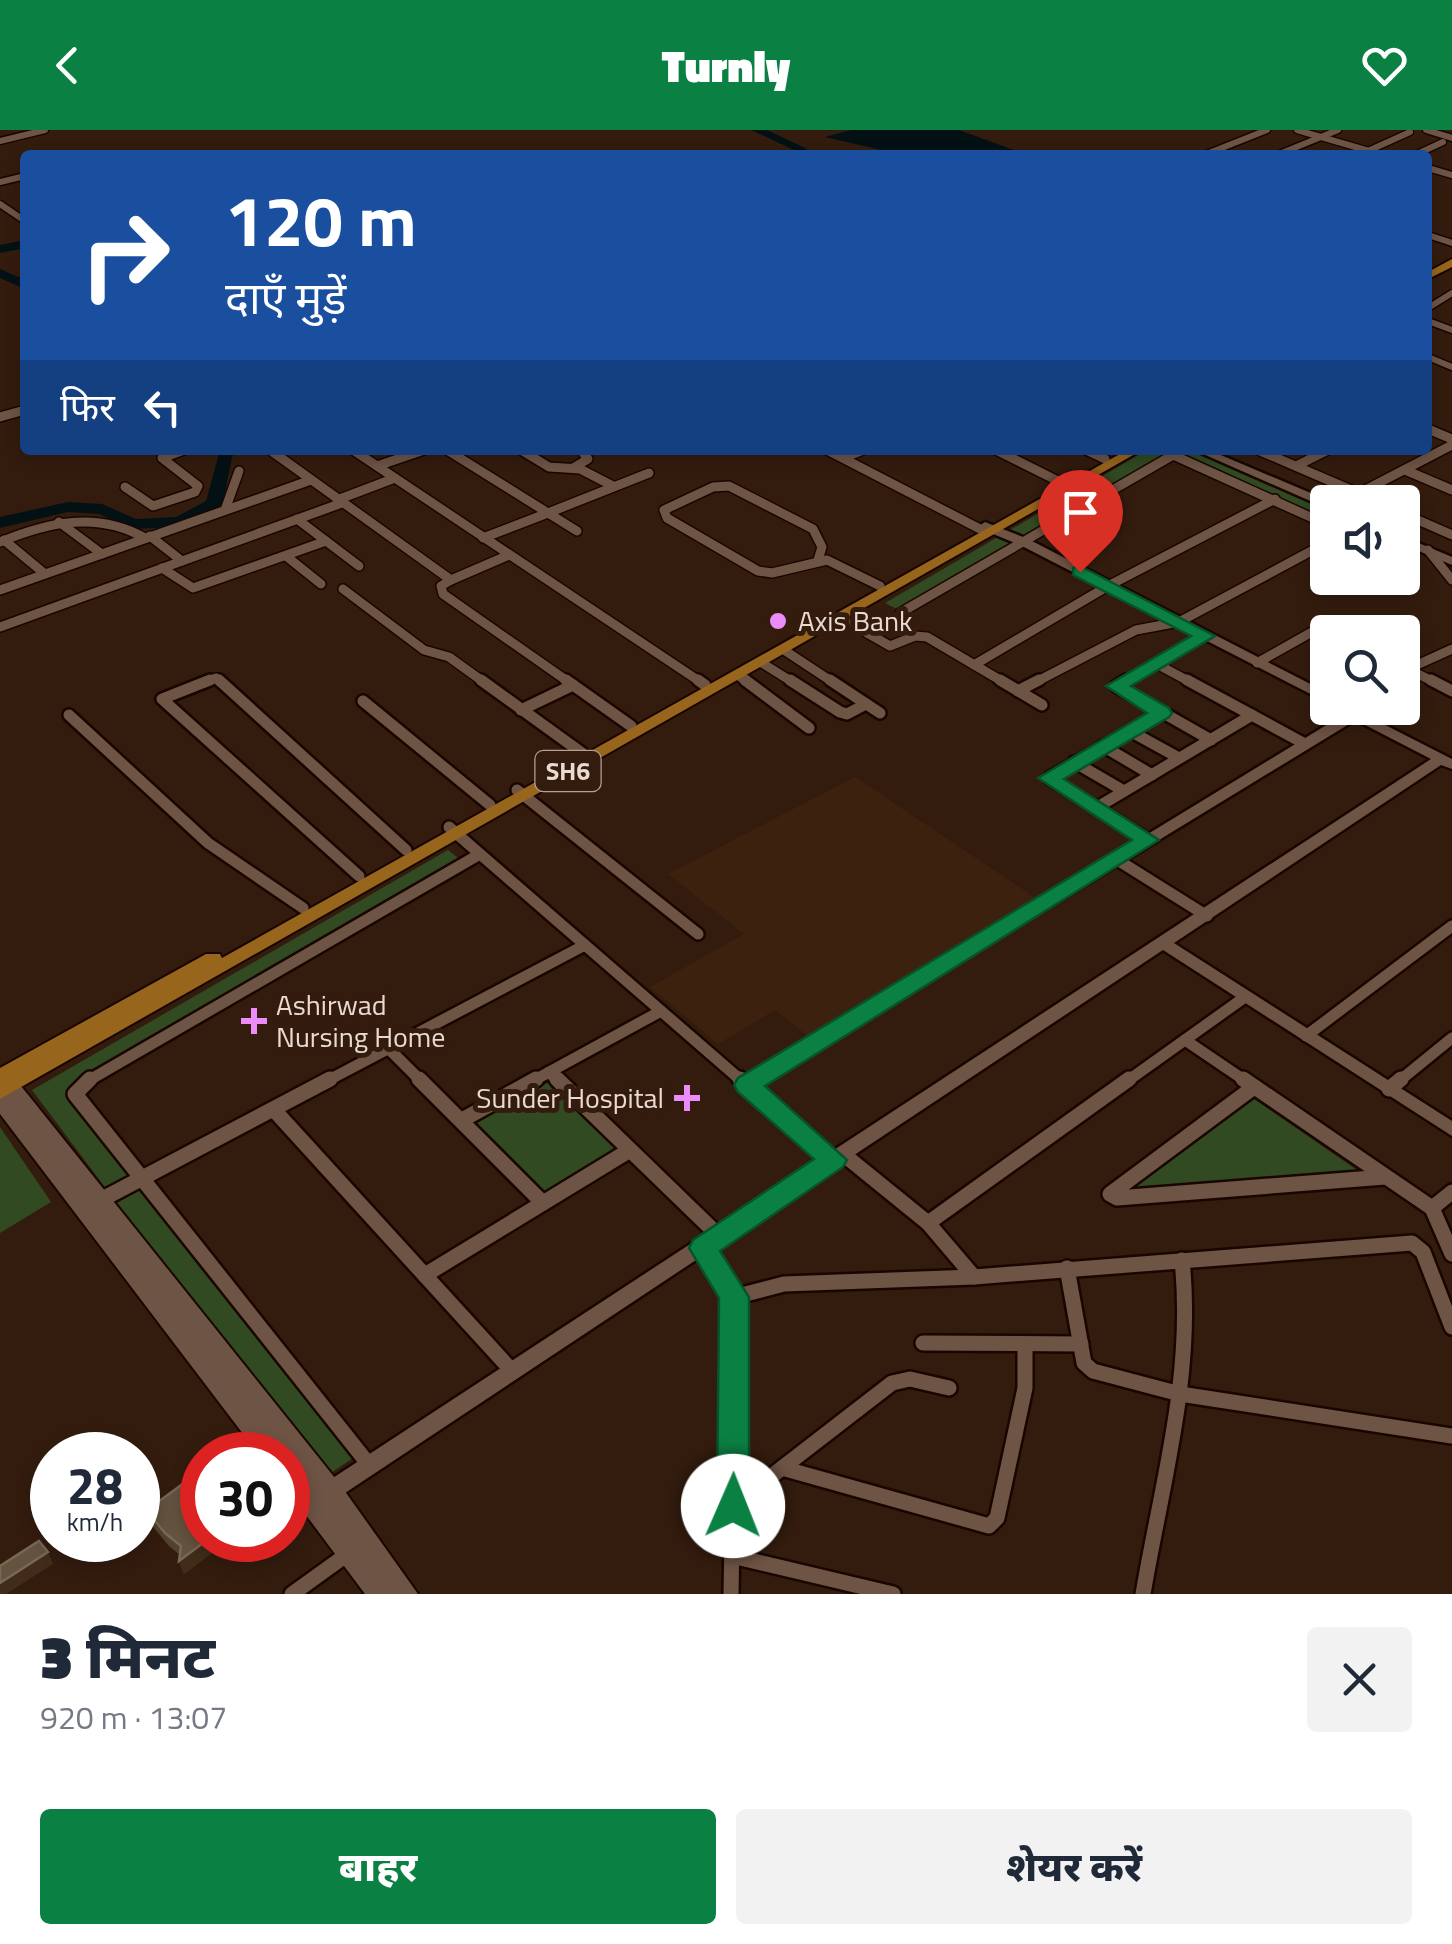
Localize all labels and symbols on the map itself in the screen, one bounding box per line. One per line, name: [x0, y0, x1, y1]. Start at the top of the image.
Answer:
pin: [1038, 470, 1123, 573]
place label: Axis Bank: [798, 599, 912, 642]
marker: Axis Bank: [767, 610, 789, 632]
road number: SH6: [536, 751, 600, 791]
place label: Ashirwad Nursing Home: [276, 983, 445, 1058]
marker: Ashirwad Nursing Home: [241, 1008, 267, 1034]
place label: Sunder Hospital: [476, 1076, 664, 1119]
marker: Sunder Hospital: [674, 1085, 700, 1111]
speed limit sign: 30: [180, 1432, 310, 1562]
position arrow: [681, 1454, 785, 1558]

